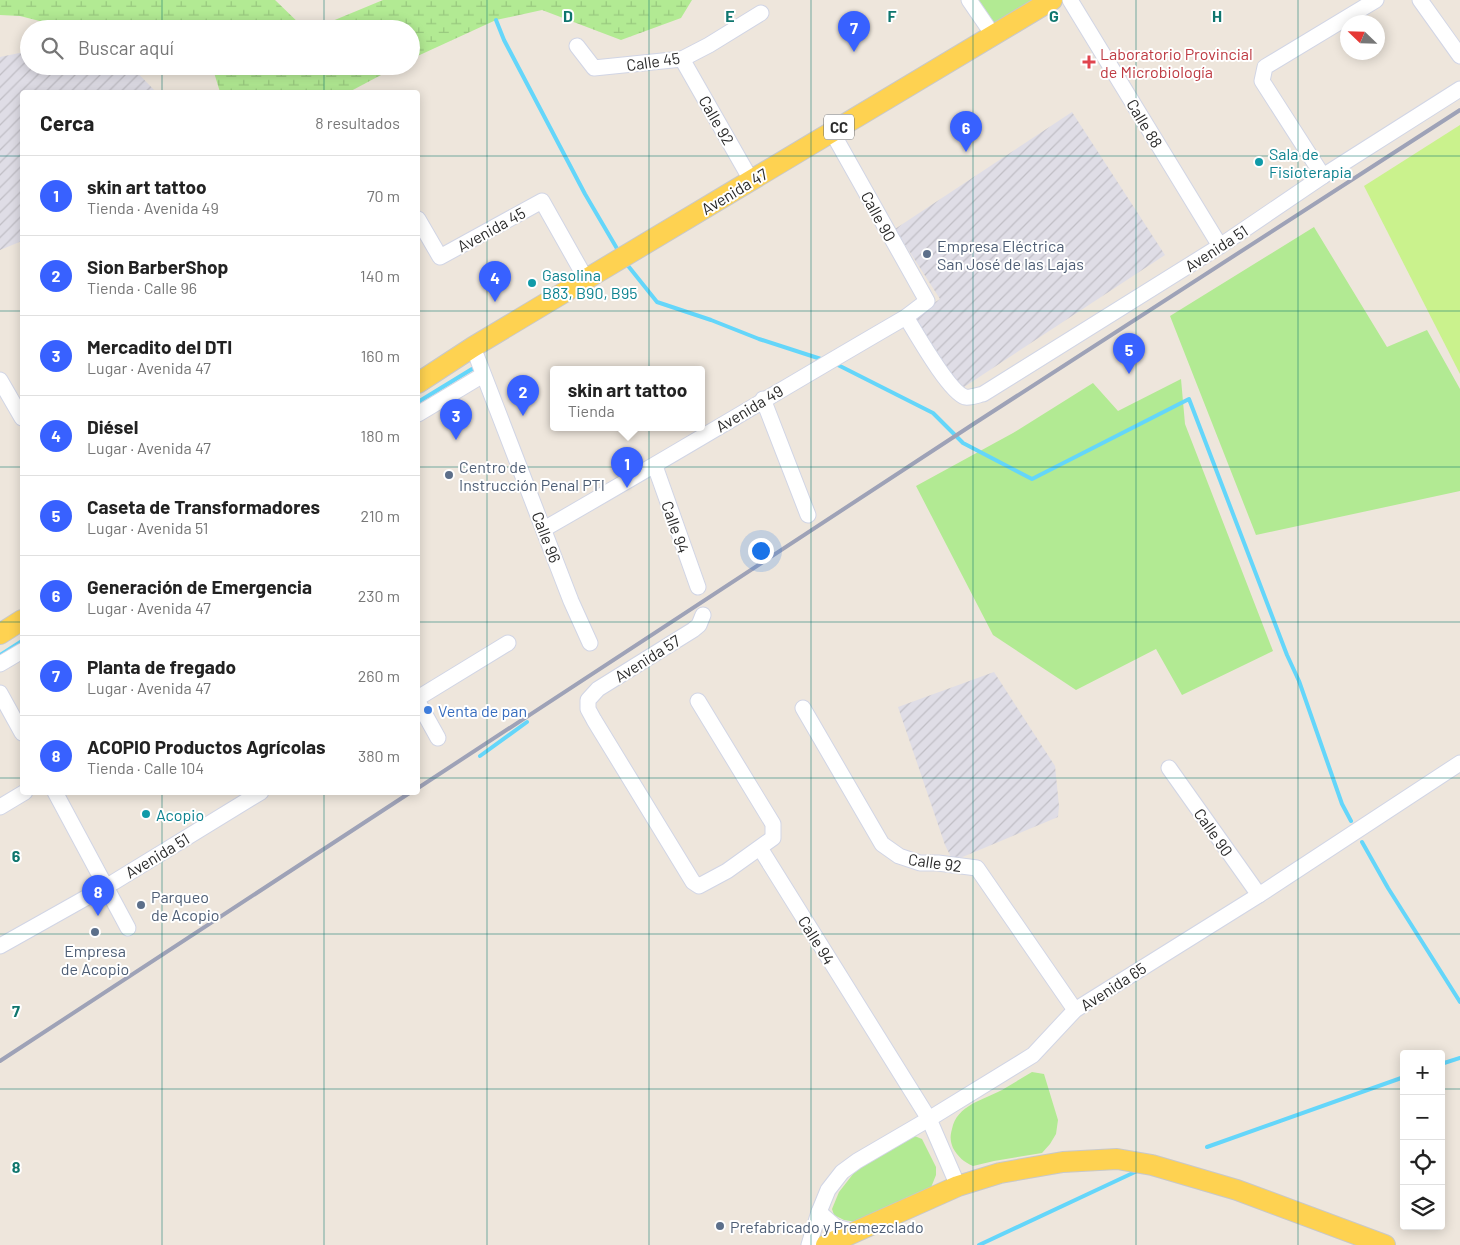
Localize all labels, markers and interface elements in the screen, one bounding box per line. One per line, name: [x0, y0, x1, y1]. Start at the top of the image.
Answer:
text: D: [563, 6, 573, 25]
text: E: [725, 6, 735, 25]
text: F: [888, 6, 897, 25]
text: G: [1049, 6, 1059, 25]
text: H: [1212, 6, 1222, 25]
pin: 7: [838, 11, 870, 52]
north arrow: [1340, 15, 1385, 60]
search box: [20, 20, 420, 75]
icon: search: [38, 34, 66, 62]
text: Buscar aquí: [78, 36, 174, 59]
place label: Laboratorio Provincial de Microbiología: [1100, 44, 1253, 81]
street label: Calle 45: [625, 48, 681, 74]
marker: Laboratorio Provincial de Microbiología: [1082, 55, 1096, 69]
street label: Calle 92: [695, 92, 739, 148]
street label: Calle 88: [1123, 95, 1167, 151]
text: Cerca: [40, 110, 94, 135]
pin: 6: [950, 111, 982, 152]
text: 8 resultados: [315, 113, 400, 132]
road number: CC: [824, 114, 854, 140]
place label: Sala de Fisioterapia: [1269, 144, 1352, 181]
marker: Sala de Fisioterapia: [1253, 156, 1265, 168]
street label: Avenida 47: [697, 164, 771, 218]
text: skin art tattoo: [87, 175, 207, 198]
text: 1: [53, 186, 59, 205]
text: 70 m: [367, 186, 400, 205]
street label: Calle 90: [858, 188, 900, 244]
text: Tienda · Avenida 49: [87, 198, 219, 217]
street label: Avenida 45: [454, 203, 528, 255]
street label: Avenida 51: [1181, 221, 1251, 275]
place label: Empresa Eléctrica San José de las Lajas: [937, 236, 1084, 273]
marker: Empresa Eléctrica San José de las Lajas: [921, 248, 933, 260]
text: Sion BarberShop: [87, 255, 228, 278]
pin: 4: [479, 261, 511, 302]
place label: Gasolina B83, B90, B95: [542, 265, 637, 302]
text: 2: [52, 266, 60, 285]
text: 140 m: [360, 266, 400, 285]
marker: Gasolina B83, B90, B95: [526, 277, 538, 289]
text: Tienda · Calle 96: [87, 278, 197, 297]
pin: 5: [1113, 333, 1145, 374]
text: Mercadito del DTI: [87, 335, 232, 358]
text: 3: [52, 346, 60, 365]
text: 160 m: [361, 346, 400, 365]
text: Lugar · Avenida 47: [87, 358, 211, 377]
popup: [550, 366, 705, 431]
pin: 2: [507, 375, 539, 416]
text: skin art tattoo: [568, 378, 687, 401]
street label: Avenida 49: [712, 381, 786, 435]
pin: 3: [440, 399, 472, 440]
text: Tienda: [568, 401, 615, 420]
text: Diésel: [87, 415, 138, 438]
text: 4: [51, 426, 61, 445]
text: 180 m: [361, 426, 400, 445]
text: Lugar · Avenida 47: [87, 438, 211, 457]
pin: 1: [611, 447, 643, 488]
place label: Centro de Instrucción Penal PTI: [459, 457, 605, 494]
marker: Centro de Instrucción Penal PTI: [443, 469, 455, 481]
text: Caseta de Transformadores: [87, 495, 320, 518]
street label: Calle 94: [658, 498, 694, 556]
text: 5: [52, 506, 60, 525]
text: 210 m: [361, 506, 400, 525]
street label: Calle 96: [529, 509, 565, 565]
text: Lugar · Avenida 51: [87, 518, 208, 537]
your location: [748, 538, 774, 564]
text: Generación de Emergencia: [87, 575, 312, 598]
text: 6: [52, 586, 60, 605]
text: 230 m: [358, 586, 400, 605]
text: Lugar · Avenida 47: [87, 598, 211, 617]
street label: Avenida 57: [611, 630, 684, 686]
text: Planta de fregado: [87, 655, 236, 678]
text: 7: [52, 666, 60, 685]
text: 260 m: [358, 666, 400, 685]
text: Lugar · Avenida 47: [87, 678, 211, 697]
place label: Venta de pan: [438, 701, 527, 720]
marker: Venta de pan: [422, 704, 434, 716]
text: ACOPIO Productos Agrícolas: [87, 735, 326, 758]
text: 8: [52, 746, 60, 765]
text: 380 m: [358, 746, 400, 765]
text: Tienda · Calle 104: [87, 758, 204, 777]
street label: Calle 90: [1191, 804, 1237, 860]
place label: Acopio: [156, 805, 204, 824]
marker: Acopio: [140, 808, 152, 820]
street label: Avenida 51: [122, 828, 192, 882]
text: 6: [12, 846, 21, 865]
street label: Calle 92: [907, 849, 963, 875]
pin: 8: [82, 875, 114, 916]
place label: Parqueo de Acopio: [151, 887, 220, 924]
marker: Parqueo de Acopio: [135, 899, 147, 911]
street label: Calle 94: [795, 912, 839, 968]
marker: Empresa de Acopio: [89, 926, 101, 938]
place label: Empresa de Acopio: [61, 941, 129, 978]
street label: Avenida 65: [1077, 958, 1149, 1014]
text: 7: [12, 1001, 20, 1020]
map controls: [1400, 1050, 1445, 1230]
button: +: [1400, 1050, 1445, 1095]
button: −: [1400, 1095, 1445, 1140]
button: locate: [1400, 1140, 1445, 1185]
text: 8: [12, 1157, 21, 1176]
button: layers: [1400, 1185, 1445, 1230]
place label: Prefabricado y Premezclado: [730, 1217, 924, 1236]
marker: Prefabricado y Premezclado: [714, 1220, 726, 1232]

